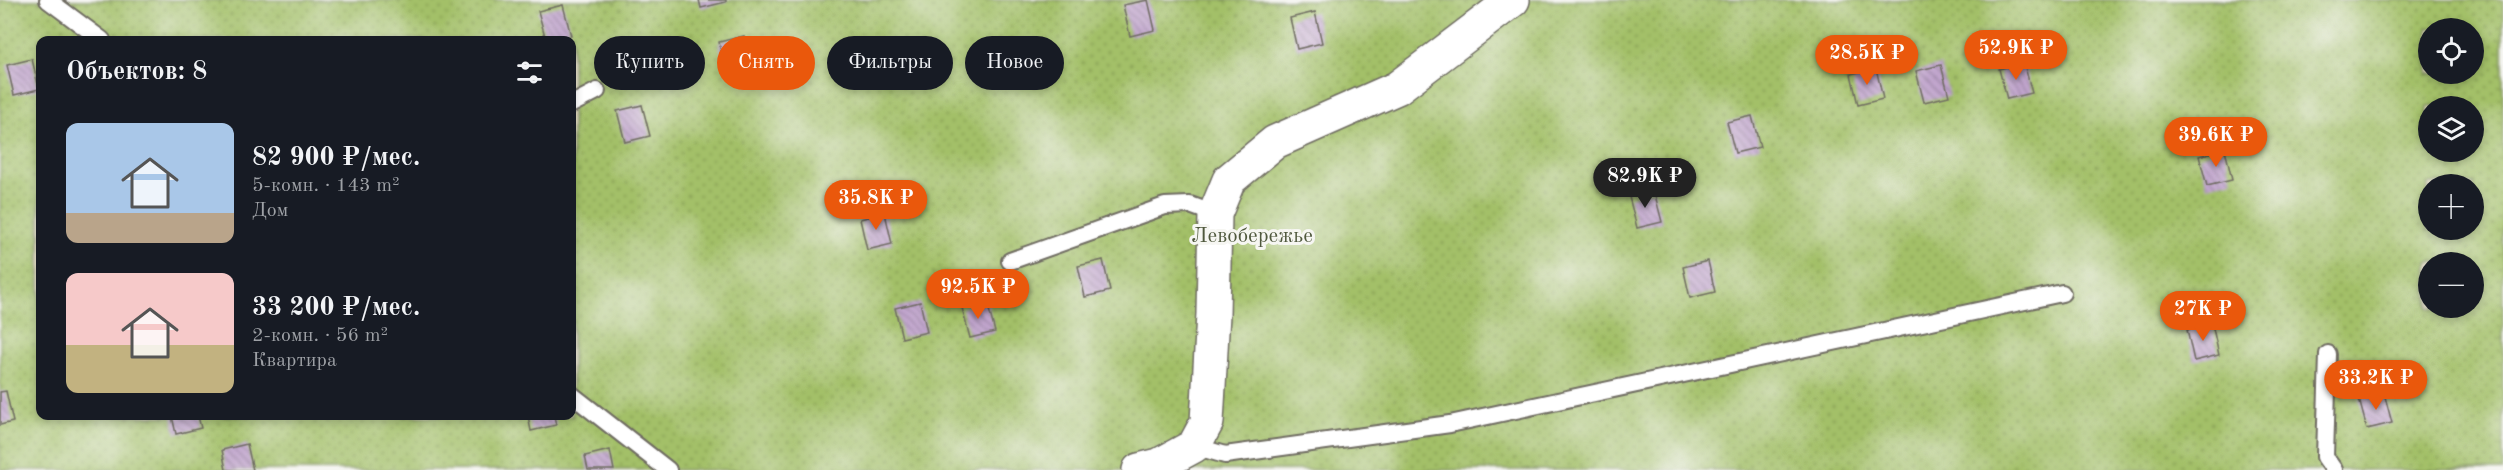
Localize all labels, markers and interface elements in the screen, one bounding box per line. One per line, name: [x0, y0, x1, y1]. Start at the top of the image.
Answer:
map controls: [2418, 18, 2484, 318]
button: locate: [2418, 18, 2484, 84]
pin: 52.9K ₽: [1961, 30, 2071, 81]
pin: 28.5K ₽: [1812, 35, 1922, 86]
chip: Купить: [594, 36, 705, 90]
chip: Снять: [717, 36, 815, 90]
chip: Фильтры: [827, 36, 953, 90]
chip: Новое: [965, 36, 1064, 90]
text: 52.9K ₽: [1978, 39, 2054, 59]
text: 28.5K ₽: [1829, 44, 1905, 64]
icon: filters: [513, 56, 546, 89]
text: Объектов: 8: [66, 59, 207, 85]
button: layers: [2418, 96, 2484, 162]
pin: 39.6K ₽: [2161, 117, 2271, 168]
text: 39.6K ₽: [2178, 126, 2254, 146]
text: 82 900 ₽/мес.: [252, 145, 420, 171]
icon: home: [114, 147, 186, 219]
pin: 82.9K ₽: [1590, 158, 1700, 209]
text: 82.9K ₽: [1607, 167, 1683, 187]
button: +: [2418, 174, 2484, 240]
text: 5-комн. · 143 m²: [252, 176, 400, 196]
pin: 35.8K ₽: [821, 180, 931, 231]
text: 35.8K ₽: [838, 189, 914, 209]
text: Дом: [252, 201, 288, 221]
park label: Левобережье: [1191, 226, 1313, 247]
button: −: [2418, 252, 2484, 318]
pin: 92.5K ₽: [923, 269, 1033, 320]
text: 92.5K ₽: [940, 278, 1016, 298]
pin: 27K ₽: [2161, 291, 2245, 342]
text: 33 200 ₽/мес.: [252, 295, 420, 321]
icon: home: [114, 297, 186, 369]
text: 27K ₽: [2174, 300, 2232, 320]
text: 2-комн. · 56 m²: [252, 326, 388, 346]
text: Квартира: [252, 351, 337, 371]
pin: 33.2K ₽: [2321, 360, 2431, 411]
text: 33.2K ₽: [2338, 369, 2414, 389]

